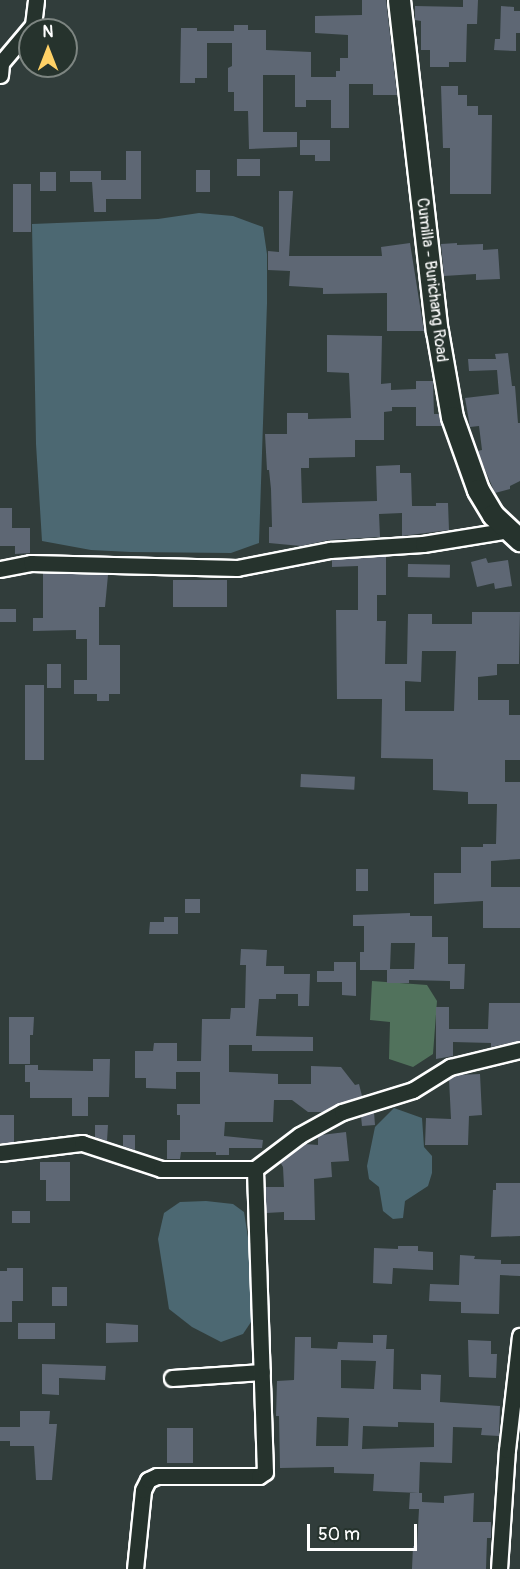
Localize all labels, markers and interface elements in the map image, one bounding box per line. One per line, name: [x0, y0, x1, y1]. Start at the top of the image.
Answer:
north arrow: [18, 18, 78, 78]
text: N: [43, 22, 53, 42]
street label: Cumilla - Burichang Road: [412, 197, 452, 363]
scale bar: [310, 1512, 420, 1550]
text: 50 m: [318, 1523, 360, 1546]

